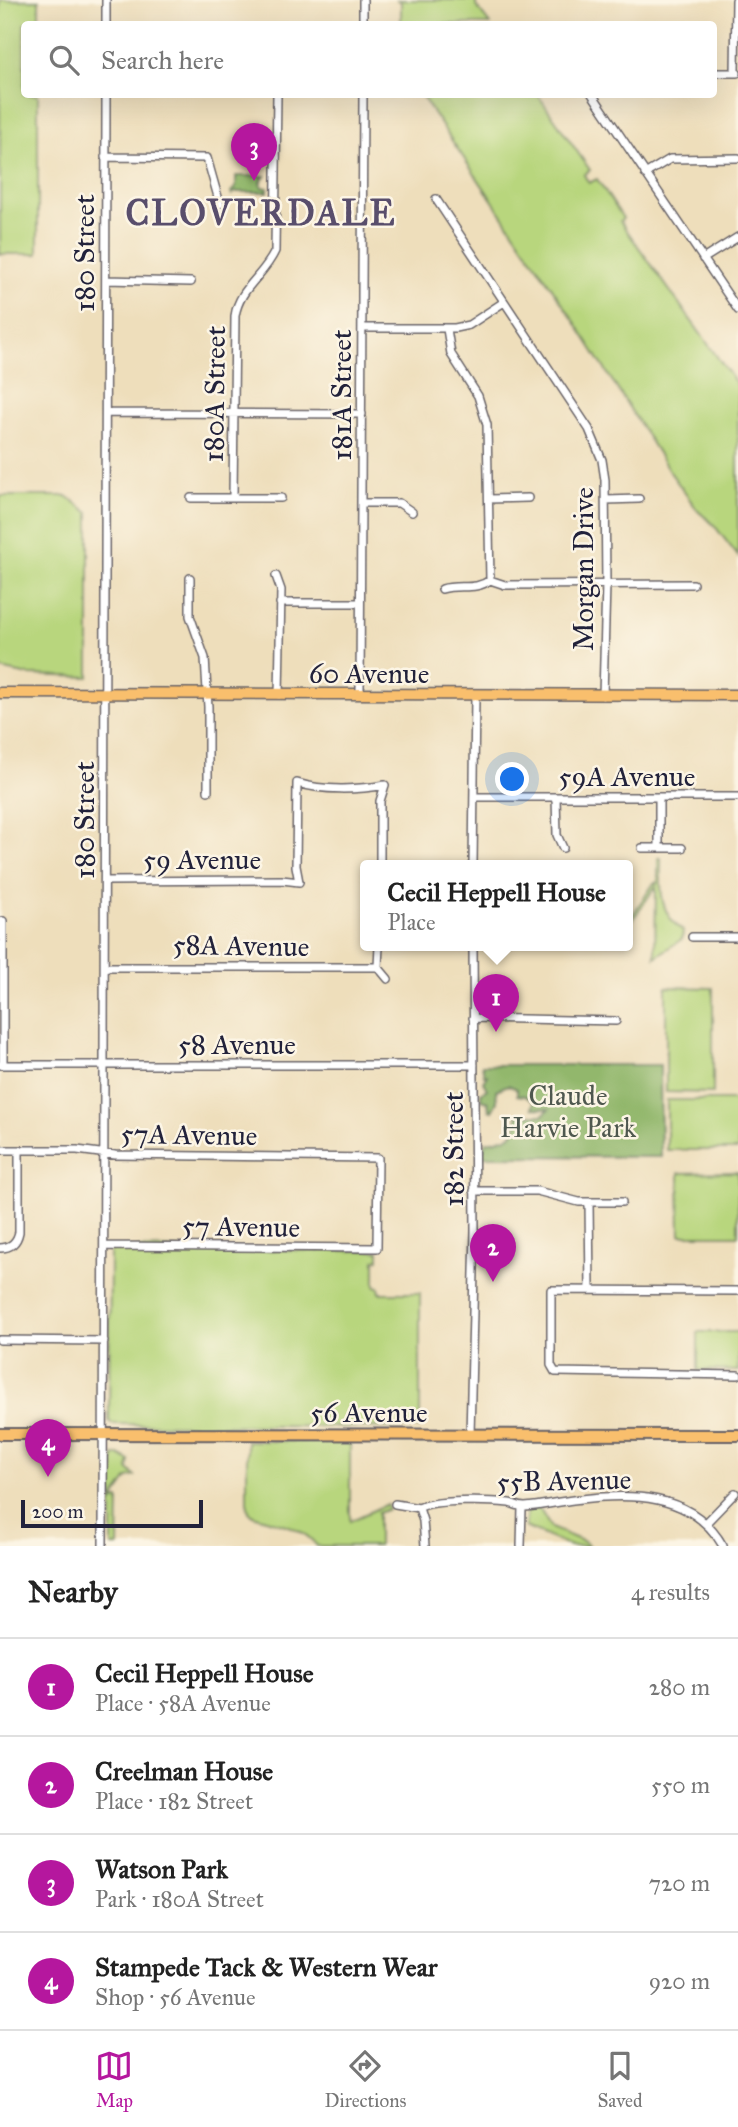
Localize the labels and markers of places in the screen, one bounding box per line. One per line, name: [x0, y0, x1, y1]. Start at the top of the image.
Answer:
pin: 3: [231, 123, 277, 181]
pin: 1: [473, 974, 519, 1032]
pin: 2: [470, 1224, 516, 1282]
pin: 4: [25, 1419, 71, 1477]

